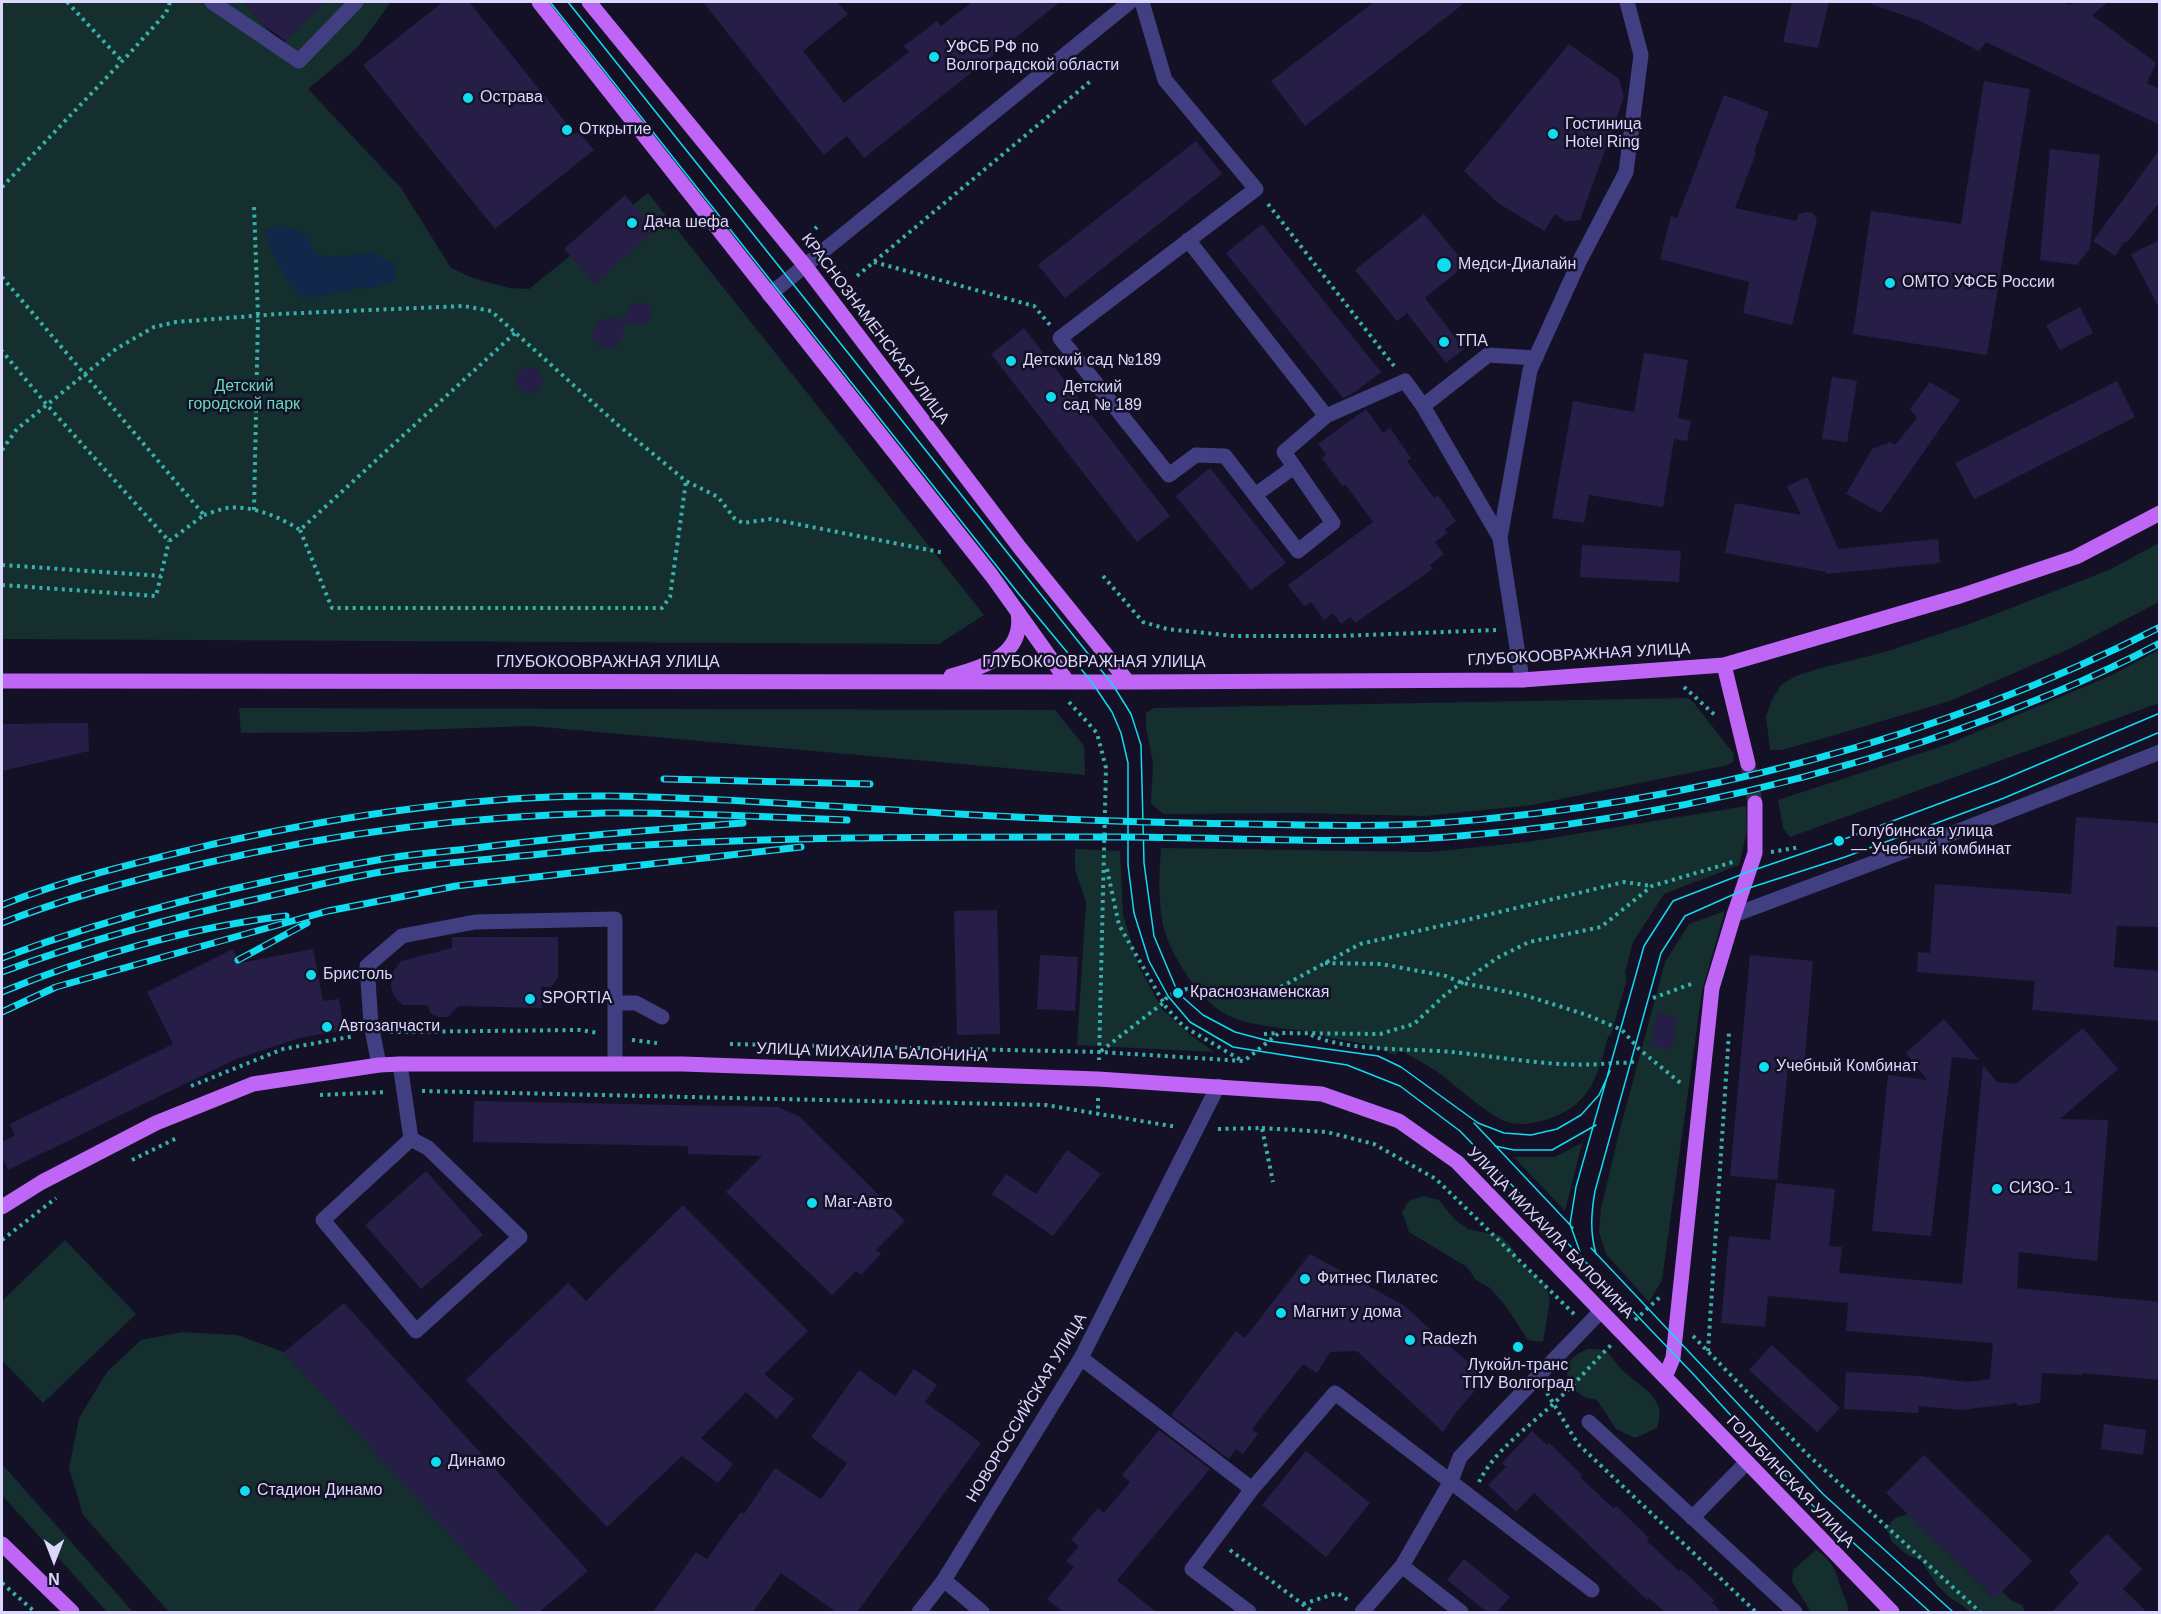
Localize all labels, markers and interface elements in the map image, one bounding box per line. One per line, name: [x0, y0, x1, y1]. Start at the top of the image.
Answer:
place label: УФСБ РФ по Волгоградской области: [946, 38, 1119, 76]
marker: УФСБ РФ по Волгоградской области: [927, 50, 941, 64]
place label: Острава: [480, 88, 543, 108]
marker: Острава: [461, 91, 475, 105]
place label: Гостиница Hotel Ring: [1565, 115, 1642, 153]
place label: Открытие: [579, 120, 651, 140]
marker: Открытие: [560, 123, 574, 137]
marker: Гостиница Hotel Ring: [1546, 127, 1560, 141]
place label: Дача шефа: [644, 213, 729, 233]
marker: Дача шефа: [625, 216, 639, 230]
street label: КРАСНОЗНАМЕНСКАЯ УЛИЦА: [797, 230, 953, 428]
place label: Медси-Диалайн: [1458, 255, 1576, 275]
marker: Медси-Диалайн: [1435, 256, 1453, 274]
place label: ОМТО УФСБ России: [1902, 273, 2055, 293]
marker: ОМТО УФСБ России: [1883, 276, 1897, 290]
place label: ТПА: [1456, 332, 1488, 352]
marker: ТПА: [1437, 335, 1451, 349]
place label: Детский сад №189: [1023, 351, 1161, 371]
marker: Детский сад №189: [1004, 354, 1018, 368]
park label: Детский городской парк: [188, 377, 300, 415]
place label: Детский сад № 189: [1063, 378, 1142, 416]
marker: Детский сад № 189: [1044, 390, 1058, 404]
street label: ГЛУБОКООВРАЖНАЯ УЛИЦА: [1467, 640, 1691, 670]
street label: ГЛУБОКООВРАЖНАЯ УЛИЦА: [496, 653, 720, 673]
street label: ГЛУБОКООВРАЖНАЯ УЛИЦА: [982, 653, 1206, 673]
place label: Голубинская улица — Учебный комбинат: [1851, 822, 2011, 860]
marker: Голубинская улица — Учебный комбинат: [1832, 834, 1846, 848]
place label: Бристоль: [323, 965, 393, 985]
marker: Бристоль: [304, 968, 318, 982]
place label: Краснознаменская: [1190, 983, 1329, 1003]
marker: Краснознаменская: [1171, 986, 1185, 1000]
place label: SPORTIA: [542, 989, 612, 1009]
marker: SPORTIA: [523, 992, 537, 1006]
place label: Автозапчасти: [339, 1017, 440, 1037]
marker: Автозапчасти: [320, 1020, 334, 1034]
street label: УЛИЦА МИХАИЛА БАЛОНИНА: [756, 1039, 988, 1067]
place label: Учебный Комбинат: [1776, 1057, 1918, 1077]
marker: Учебный Комбинат: [1757, 1060, 1771, 1074]
street label: УЛИЦА МИХАИЛА БАЛОНИНА: [1463, 1143, 1637, 1323]
place label: СИЗО- 1: [2009, 1179, 2073, 1199]
marker: СИЗО- 1: [1990, 1182, 2004, 1196]
place label: Маг-Авто: [824, 1193, 892, 1213]
marker: Маг-Авто: [805, 1196, 819, 1210]
place label: Фитнес Пилатес: [1317, 1269, 1438, 1289]
marker: Фитнес Пилатес: [1298, 1272, 1312, 1286]
place label: Магнит у дома: [1293, 1303, 1401, 1323]
marker: Магнит у дома: [1274, 1306, 1288, 1320]
street label: НОВОРОССИЙСКАЯ УЛИЦА: [963, 1310, 1091, 1506]
place label: Radezh: [1422, 1330, 1477, 1350]
marker: Radezh: [1403, 1333, 1417, 1347]
marker: Лукойл-транс ТПУ Волгоград: [1511, 1340, 1525, 1354]
place label: Лукойл-транс ТПУ Волгоград: [1462, 1356, 1574, 1394]
street label: ГОЛУБИНСКАЯ УЛИЦА: [1722, 1412, 1858, 1552]
place label: Динамо: [448, 1452, 505, 1472]
marker: Динамо: [429, 1455, 443, 1469]
place label: Стадион Динамо: [257, 1481, 382, 1501]
marker: Стадион Динамо: [238, 1484, 252, 1498]
north arrow: [24, 1530, 84, 1590]
text: N: [48, 1570, 60, 1587]

